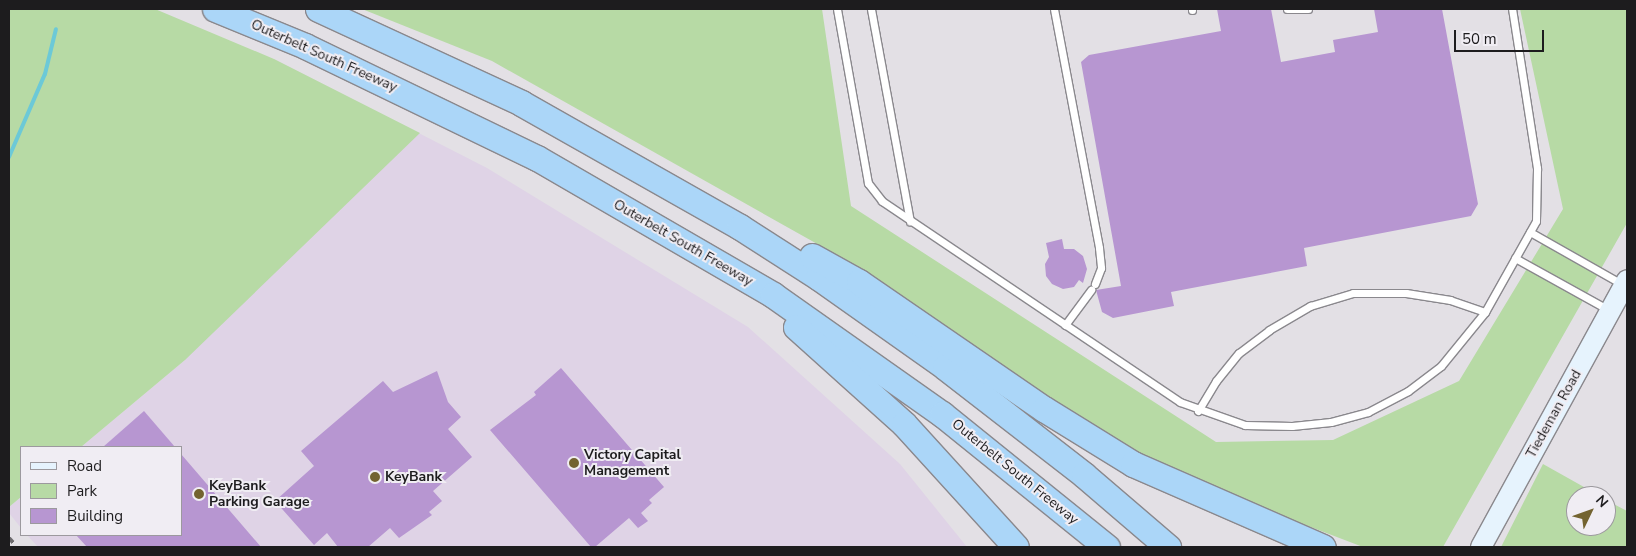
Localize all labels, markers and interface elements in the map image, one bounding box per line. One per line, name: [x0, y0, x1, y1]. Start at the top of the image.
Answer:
street label: Outerbelt South Freeway: [248, 16, 400, 96]
scale bar: [1456, 20, 1546, 52]
text: 50 m: [1462, 29, 1497, 49]
street label: Outerbelt South Freeway: [610, 196, 756, 290]
street label: Tiedeman Road: [1523, 367, 1585, 461]
street label: Outerbelt South Freeway: [948, 416, 1082, 528]
legend: [20, 446, 182, 536]
place label: Victory Capital Management: [584, 447, 681, 480]
text: Road: [67, 456, 102, 476]
marker: Victory Capital Management: [568, 457, 580, 469]
place label: KeyBank: [385, 469, 442, 485]
marker: KeyBank: [369, 471, 381, 483]
place label: KeyBank Parking Garage: [209, 478, 310, 511]
text: Park: [67, 481, 97, 501]
north arrow: [1566, 486, 1616, 536]
marker: KeyBank Parking Garage: [193, 488, 205, 500]
text: N: [1591, 491, 1612, 512]
text: Building: [67, 506, 123, 526]

